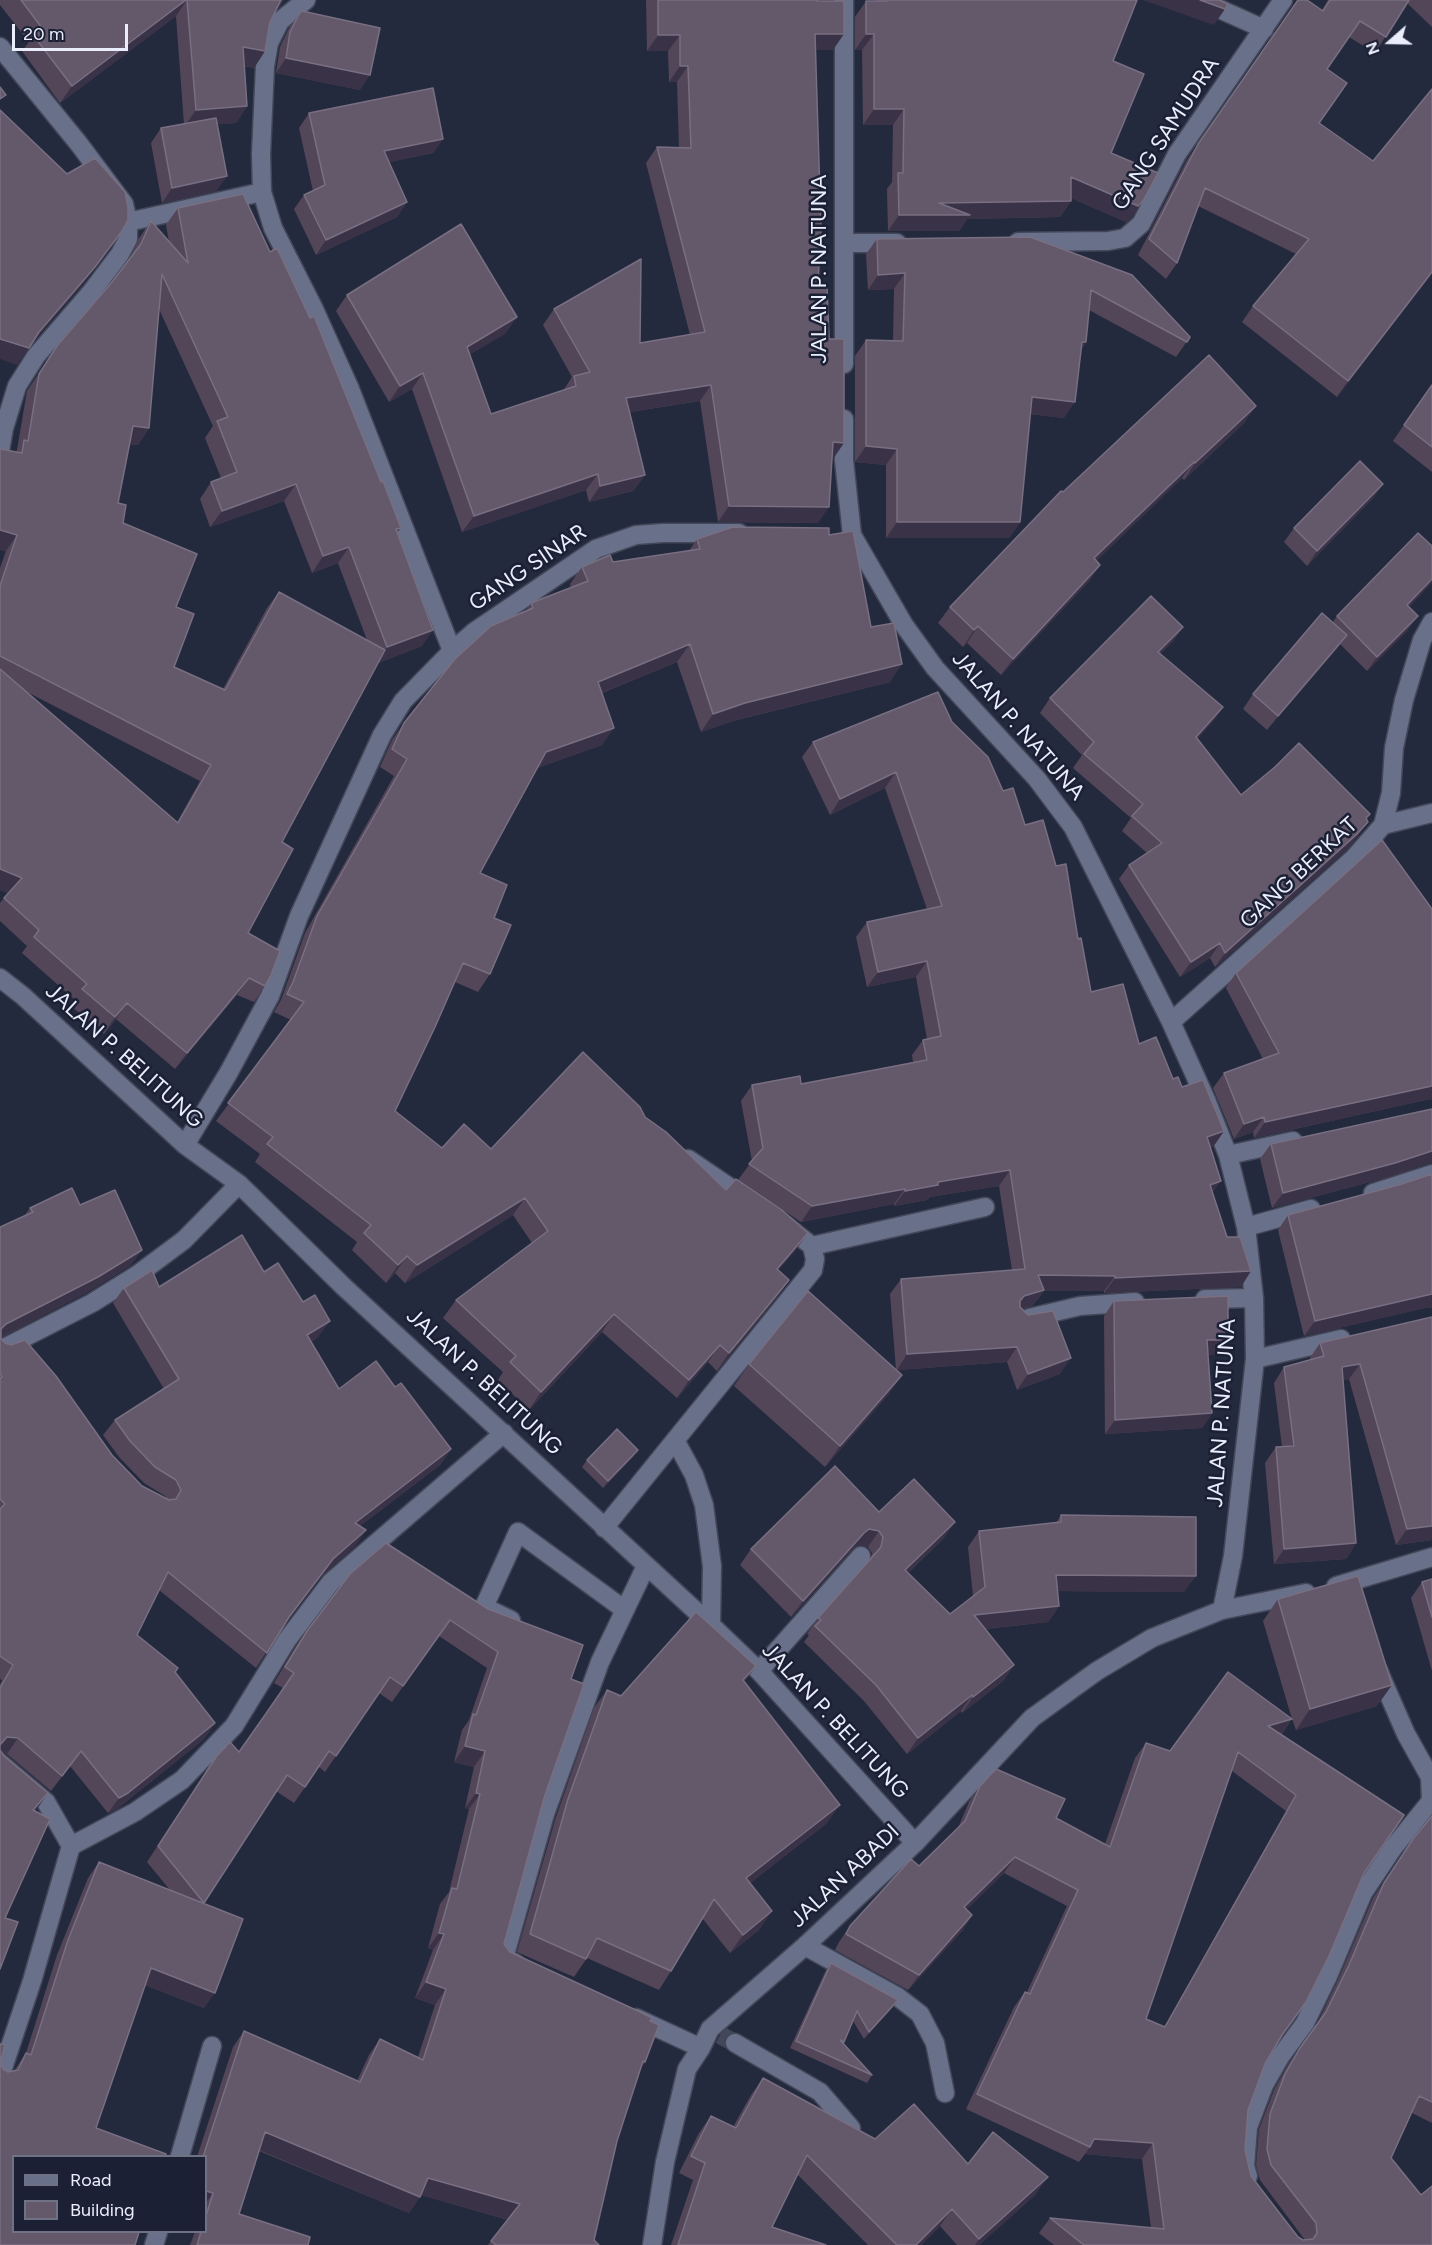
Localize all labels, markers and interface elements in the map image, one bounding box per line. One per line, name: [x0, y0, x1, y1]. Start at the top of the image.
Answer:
scale bar: [15, 12, 130, 50]
north arrow: [1360, 12, 1420, 72]
text: 20 m: [23, 23, 64, 45]
text: N: [1362, 39, 1384, 57]
street label: GANG SAMUDRA: [1107, 53, 1225, 215]
street label: JALAN P. NATUNA: [807, 174, 833, 364]
street label: GANG SINAR: [464, 519, 592, 617]
street label: JALAN P. NATUNA: [946, 646, 1090, 806]
street label: GANG BERKAT: [1235, 812, 1363, 934]
street label: JALAN P. BELITUNG: [40, 978, 208, 1134]
street label: JALAN P. BELITUNG: [401, 1303, 567, 1461]
street label: JALAN P. NATUNA: [1202, 1318, 1242, 1508]
street label: JALAN P. BELITUNG: [756, 1638, 914, 1804]
street label: JALAN ABADI: [785, 1819, 905, 1933]
legend: [12, 2155, 207, 2233]
text: Road: [70, 2169, 111, 2191]
text: Building: [70, 2199, 135, 2221]

